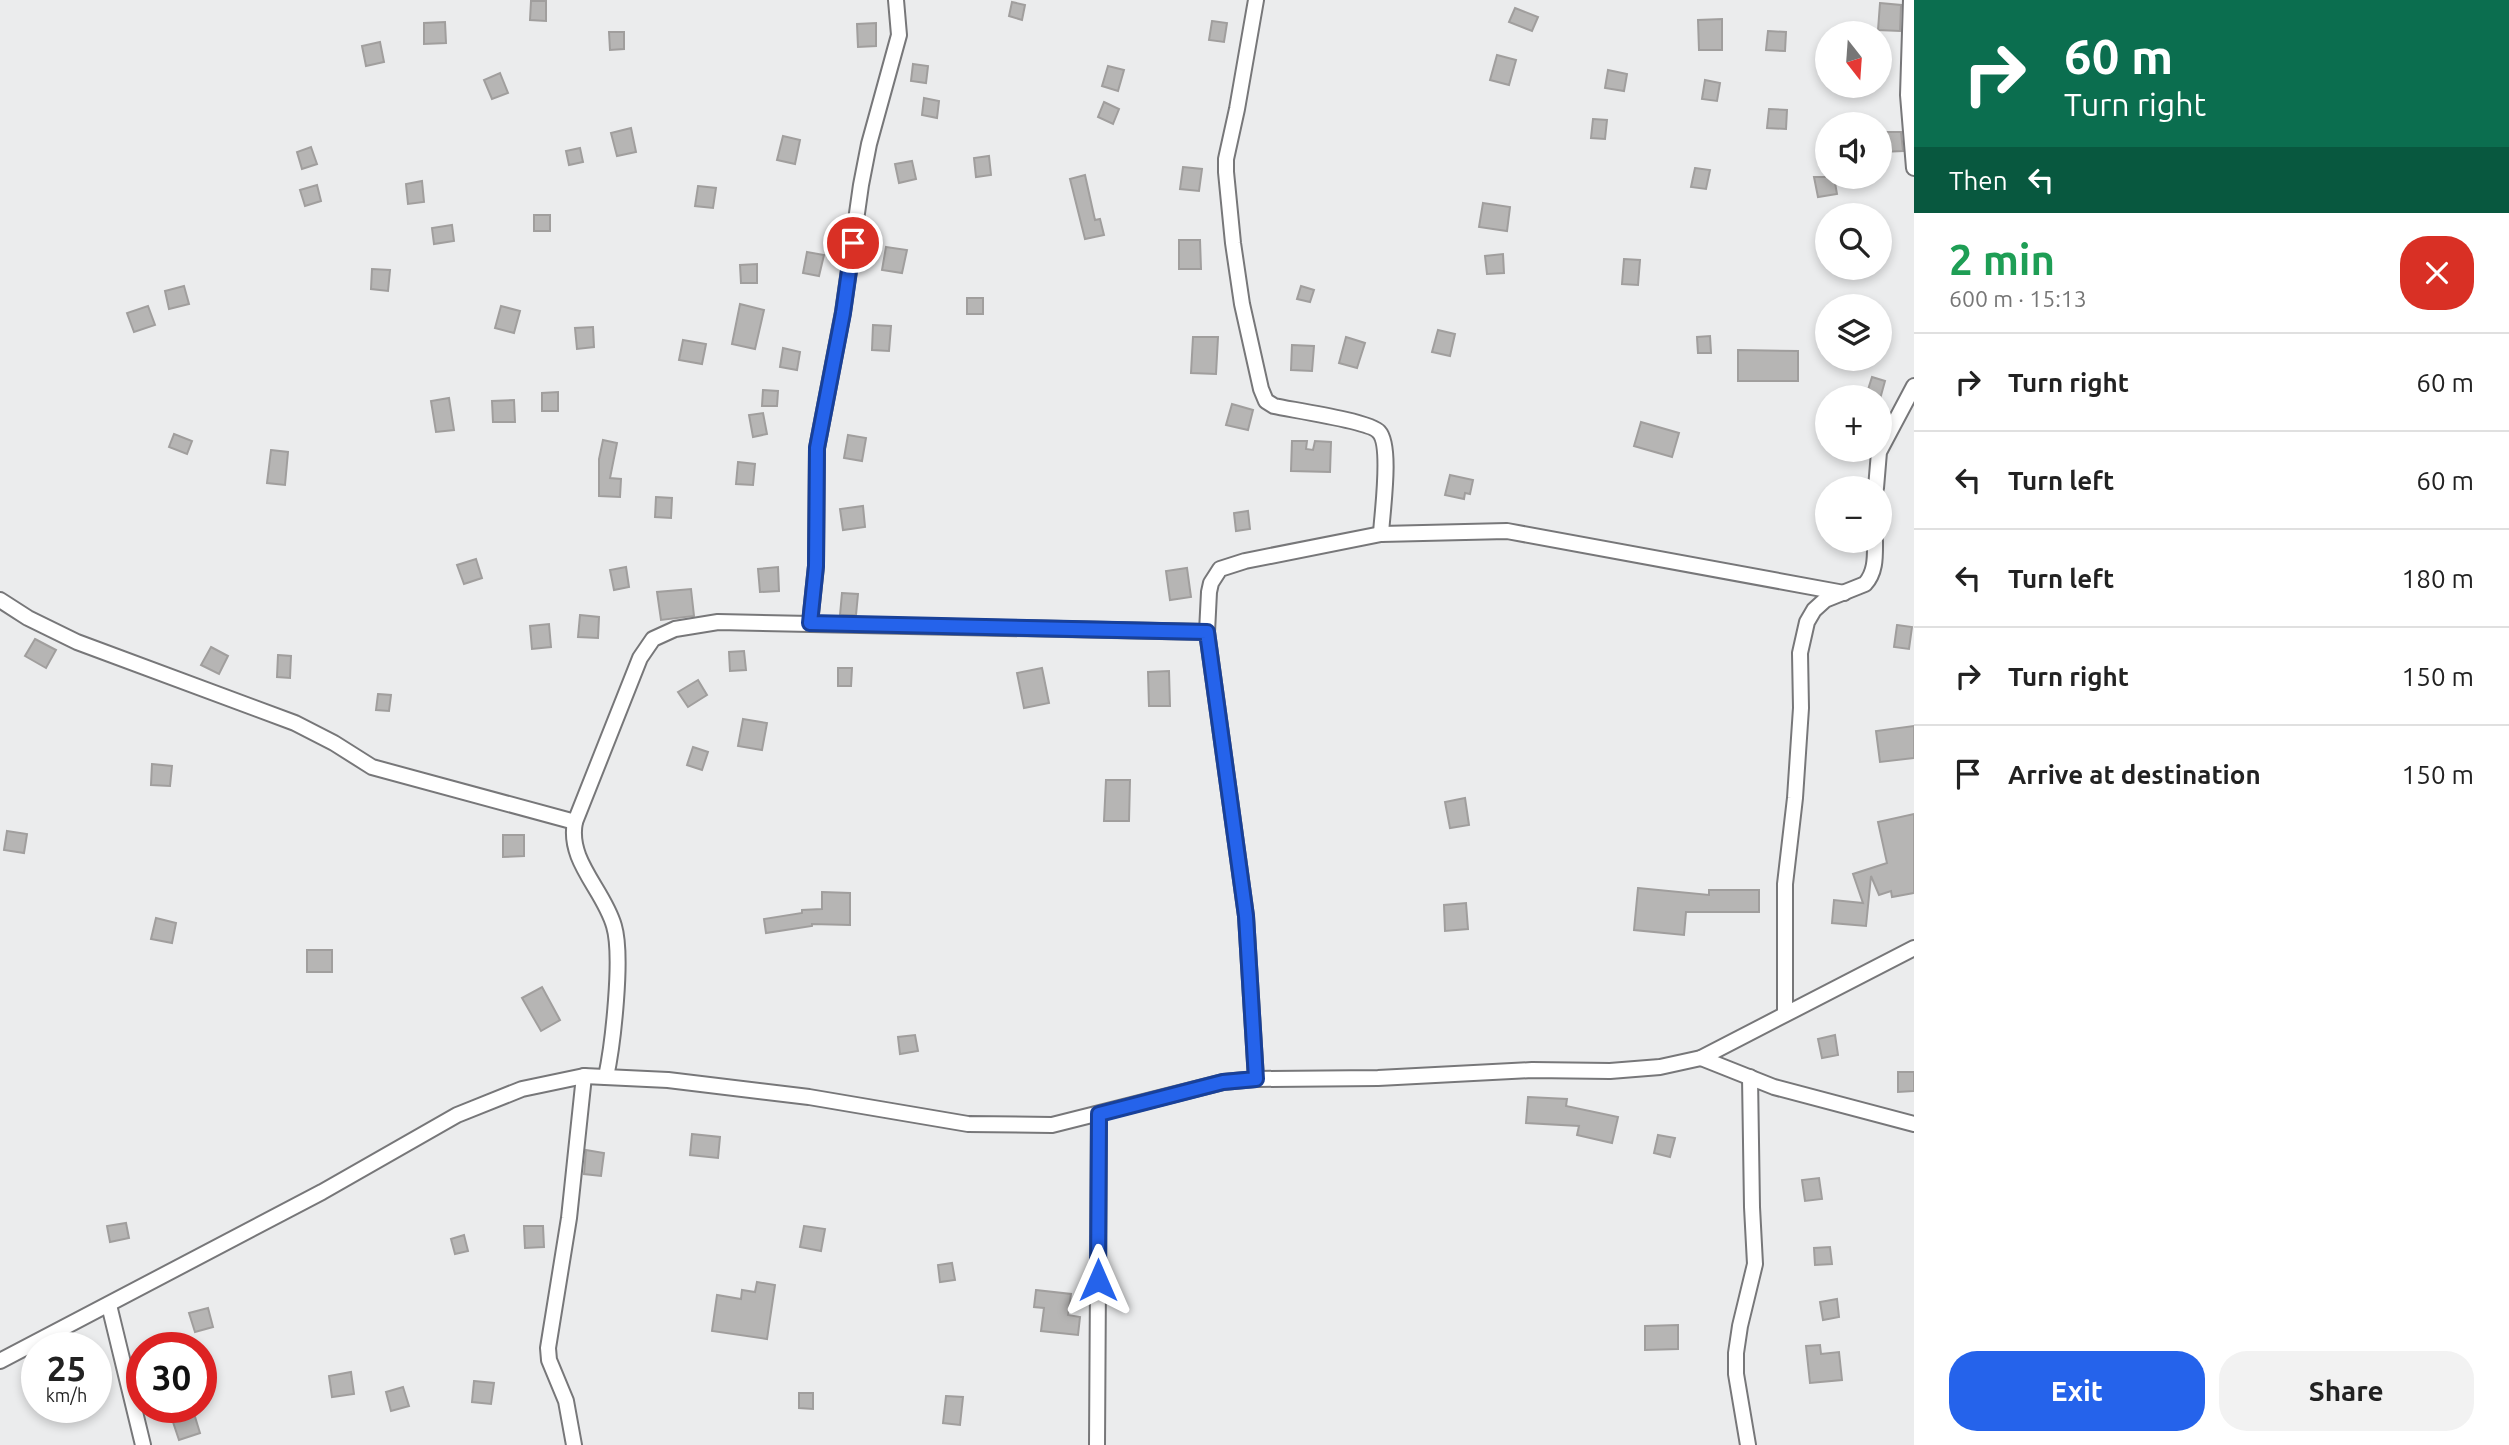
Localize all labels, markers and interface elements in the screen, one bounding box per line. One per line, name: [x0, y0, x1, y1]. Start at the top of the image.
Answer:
north arrow: [1815, 21, 1892, 98]
map controls: [1815, 21, 1892, 553]
icon: right: [1949, 28, 2040, 119]
text: 60 m: [2064, 28, 2173, 83]
text: Turn right: [2064, 86, 2206, 122]
button: sound: [1815, 112, 1892, 189]
icon: left: [2022, 161, 2060, 199]
text: Then: [1949, 166, 2008, 195]
button: search: [1815, 203, 1892, 280]
pin: [823, 213, 883, 273]
icon: arrive: [834, 224, 872, 262]
text: 2 min: [1949, 236, 2055, 283]
button: close: [2400, 236, 2474, 310]
text: 600 m · 15:13: [1949, 286, 2087, 311]
button: layers: [1815, 294, 1892, 371]
icon: right: [1949, 363, 1987, 401]
text: Turn right: [2008, 368, 2129, 397]
text: 60 m: [2416, 368, 2474, 397]
button: +: [1815, 385, 1892, 462]
icon: left: [1949, 461, 1987, 499]
text: Turn left: [2008, 466, 2114, 495]
text: 60 m: [2416, 466, 2474, 495]
button: −: [1815, 476, 1892, 553]
icon: left: [1949, 559, 1987, 597]
text: Turn left: [2008, 564, 2114, 593]
text: 180 m: [2402, 564, 2474, 593]
icon: right: [1949, 657, 1987, 695]
text: Turn right: [2008, 662, 2129, 691]
text: 150 m: [2402, 662, 2474, 691]
icon: arrive: [1949, 755, 1987, 793]
text: Arrive at destination: [2008, 760, 2261, 789]
text: 150 m: [2402, 760, 2474, 789]
position arrow: [1061, 1243, 1135, 1317]
speed limit sign: 30: [126, 1332, 217, 1423]
text: 25: [47, 1348, 86, 1388]
button: Exit: [1949, 1351, 2205, 1431]
button: Share: [2219, 1351, 2474, 1431]
text: km/h: [46, 1385, 87, 1405]

